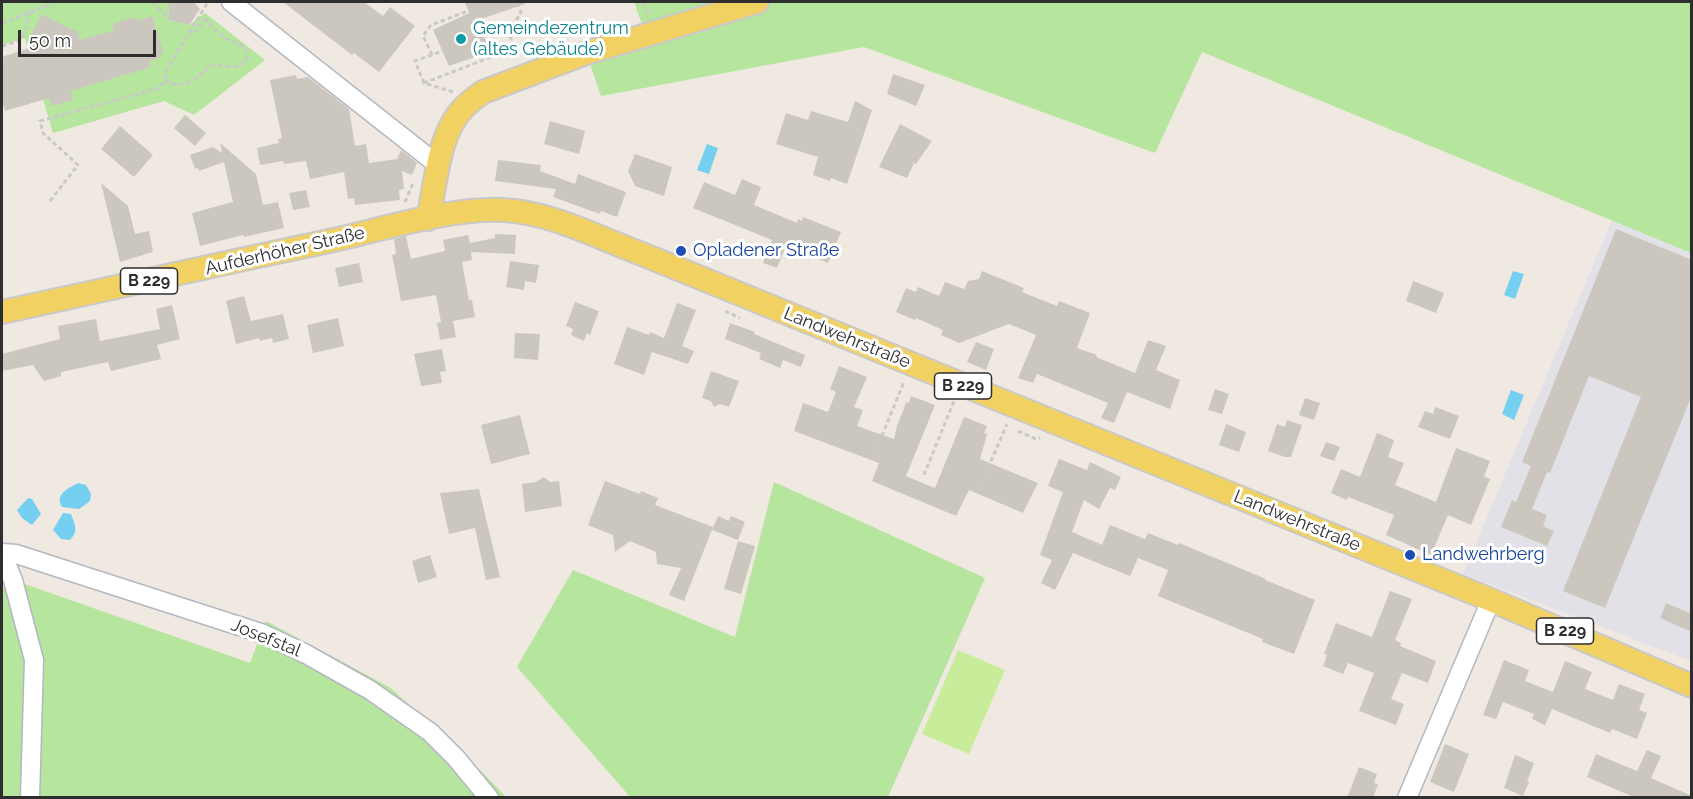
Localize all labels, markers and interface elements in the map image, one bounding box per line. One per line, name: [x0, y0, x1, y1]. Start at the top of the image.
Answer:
scale bar: [21, 18, 159, 56]
place label: Gemeindezentrum (altes Gebäude): [473, 18, 629, 60]
text: 50 m: [29, 30, 71, 51]
marker: Gemeindezentrum (altes Gebäude): [454, 32, 468, 46]
street label: Aufderhöher Straße: [203, 222, 367, 280]
place label: Opladener Straße: [693, 240, 839, 262]
marker: Opladener Straße: [674, 244, 688, 258]
road number: B 229: [120, 268, 178, 294]
street label: Landwehrstraße: [780, 303, 914, 373]
road number: B 229: [934, 373, 992, 399]
street label: Landwehrstraße: [1230, 486, 1364, 556]
place label: Landwehrberg: [1422, 544, 1545, 566]
marker: Landwehrberg: [1403, 548, 1417, 562]
street label: Josefstal: [228, 614, 304, 662]
road number: B 229: [1536, 618, 1594, 644]

